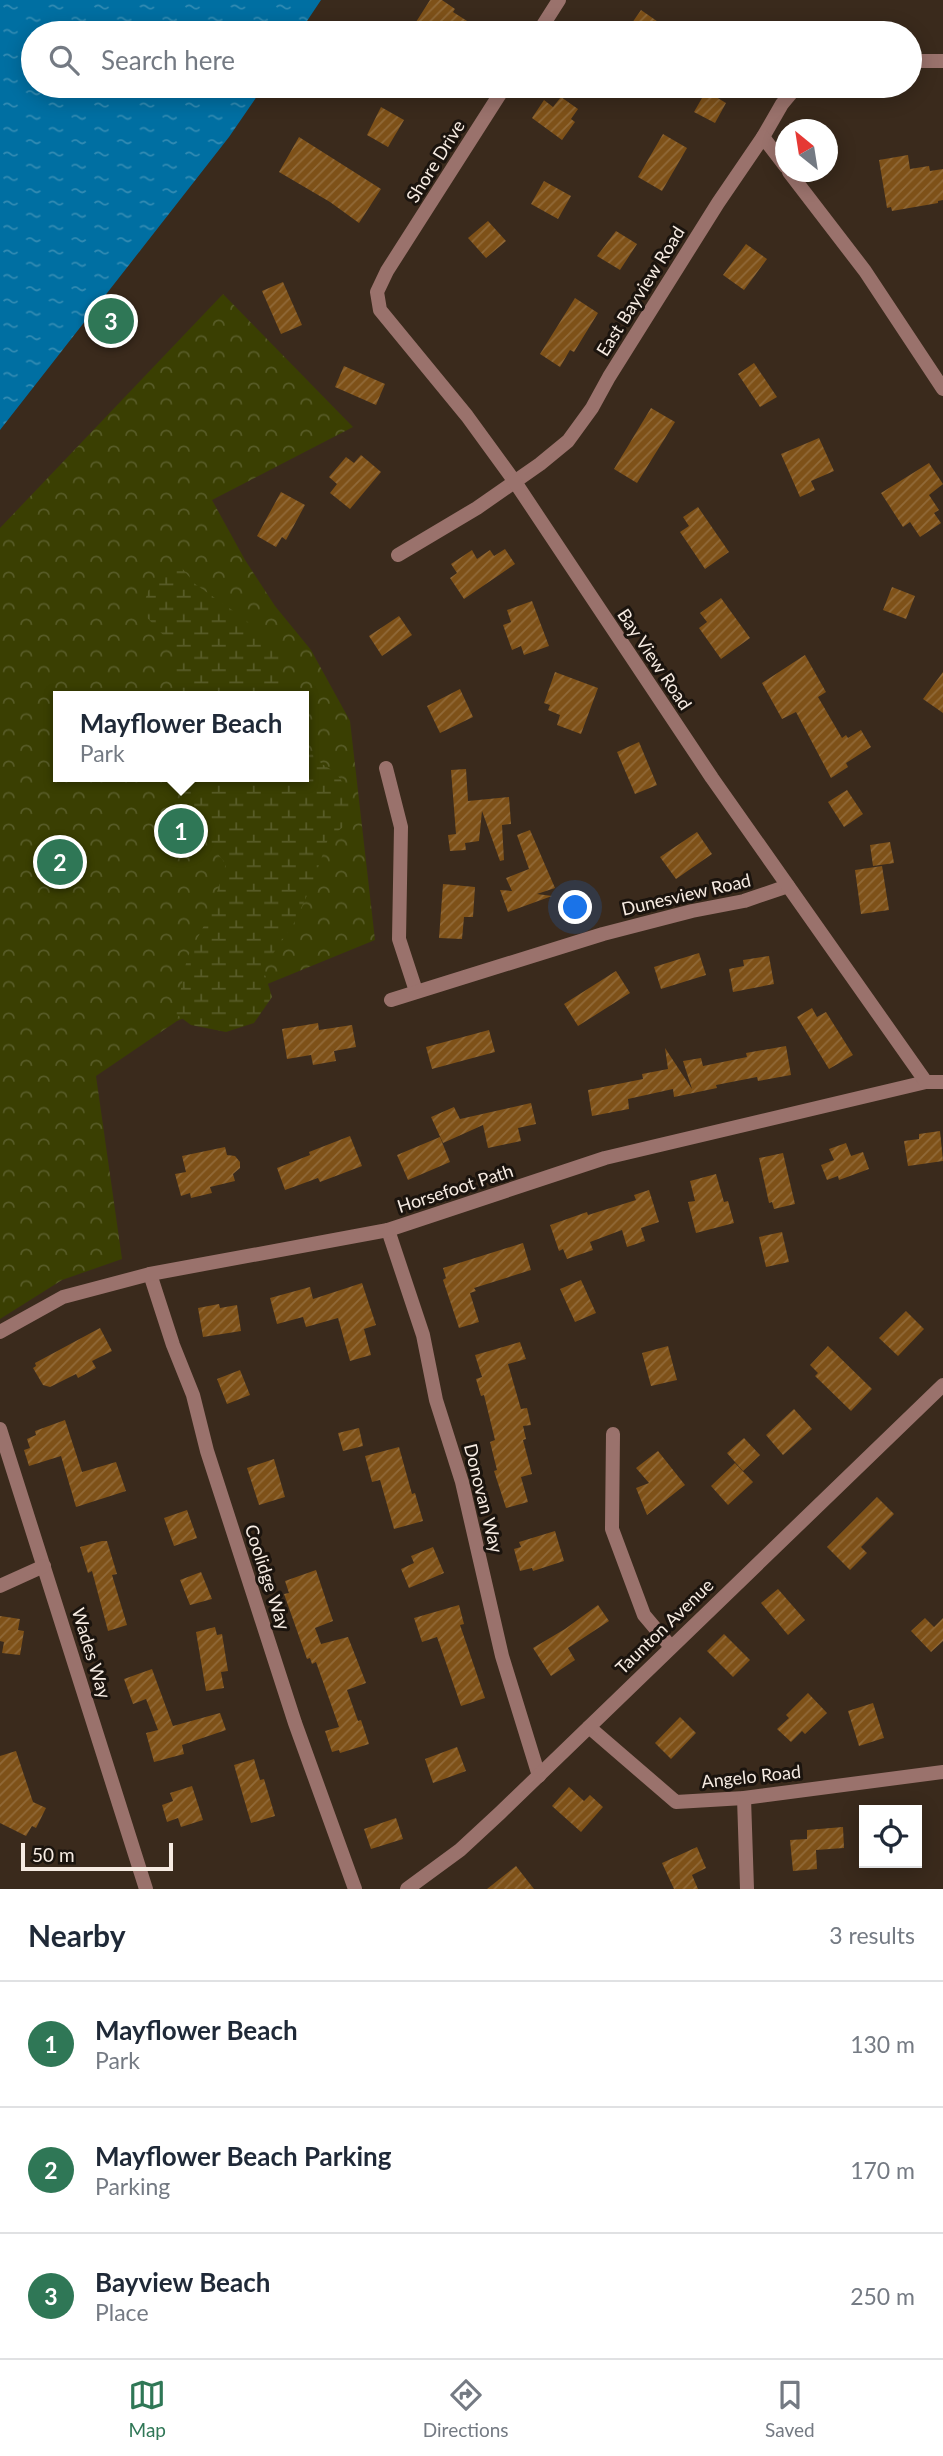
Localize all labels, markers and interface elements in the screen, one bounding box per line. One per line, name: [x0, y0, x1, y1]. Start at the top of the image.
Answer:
search box: [21, 21, 922, 98]
icon: search: [45, 41, 83, 79]
text: Search here: [101, 44, 235, 76]
street label: Shore Drive: [401, 116, 469, 206]
north arrow: [775, 119, 838, 182]
street label: East Bayview Road: [591, 222, 689, 360]
pin: 3: [88, 295, 134, 347]
street label: Bay View Road: [613, 604, 697, 714]
popup: [53, 691, 309, 782]
text: Mayflower Beach: [80, 707, 282, 739]
text: Park: [80, 739, 125, 767]
pin: 1: [158, 805, 204, 857]
pin: 2: [37, 836, 83, 888]
street label: Dunesview Road: [619, 868, 753, 920]
your location: [558, 890, 592, 924]
street label: Horsefoot Path: [394, 1159, 516, 1217]
street label: Donovan Way: [460, 1441, 508, 1556]
street label: Coolidge Way: [241, 1521, 296, 1633]
street label: Taunton Avenue: [610, 1574, 718, 1678]
street label: Wades Way: [68, 1605, 116, 1702]
street label: Angelo Road: [700, 1760, 802, 1792]
map controls: [859, 1805, 922, 1868]
button: locate: [859, 1805, 922, 1868]
scale bar: [21, 1840, 173, 1872]
text: 50 m: [32, 1843, 75, 1866]
text: Nearby: [28, 1917, 126, 1953]
text: 3 results: [829, 1921, 915, 1949]
text: Mayflower Beach: [95, 2014, 298, 2046]
text: 1: [44, 2030, 58, 2058]
text: 130 m: [850, 2030, 915, 2058]
text: Park: [95, 2046, 140, 2074]
text: Mayflower Beach Parking: [95, 2140, 391, 2172]
text: 2: [44, 2156, 58, 2184]
text: 170 m: [850, 2156, 915, 2184]
text: Parking: [95, 2172, 170, 2200]
text: Bayview Beach: [95, 2266, 270, 2298]
text: 3: [44, 2282, 58, 2310]
text: 250 m: [850, 2282, 915, 2310]
text: Place: [95, 2298, 149, 2326]
tab: Map: [128, 2376, 166, 2441]
tab: Directions: [423, 2376, 509, 2441]
tab: Saved: [765, 2376, 815, 2441]

